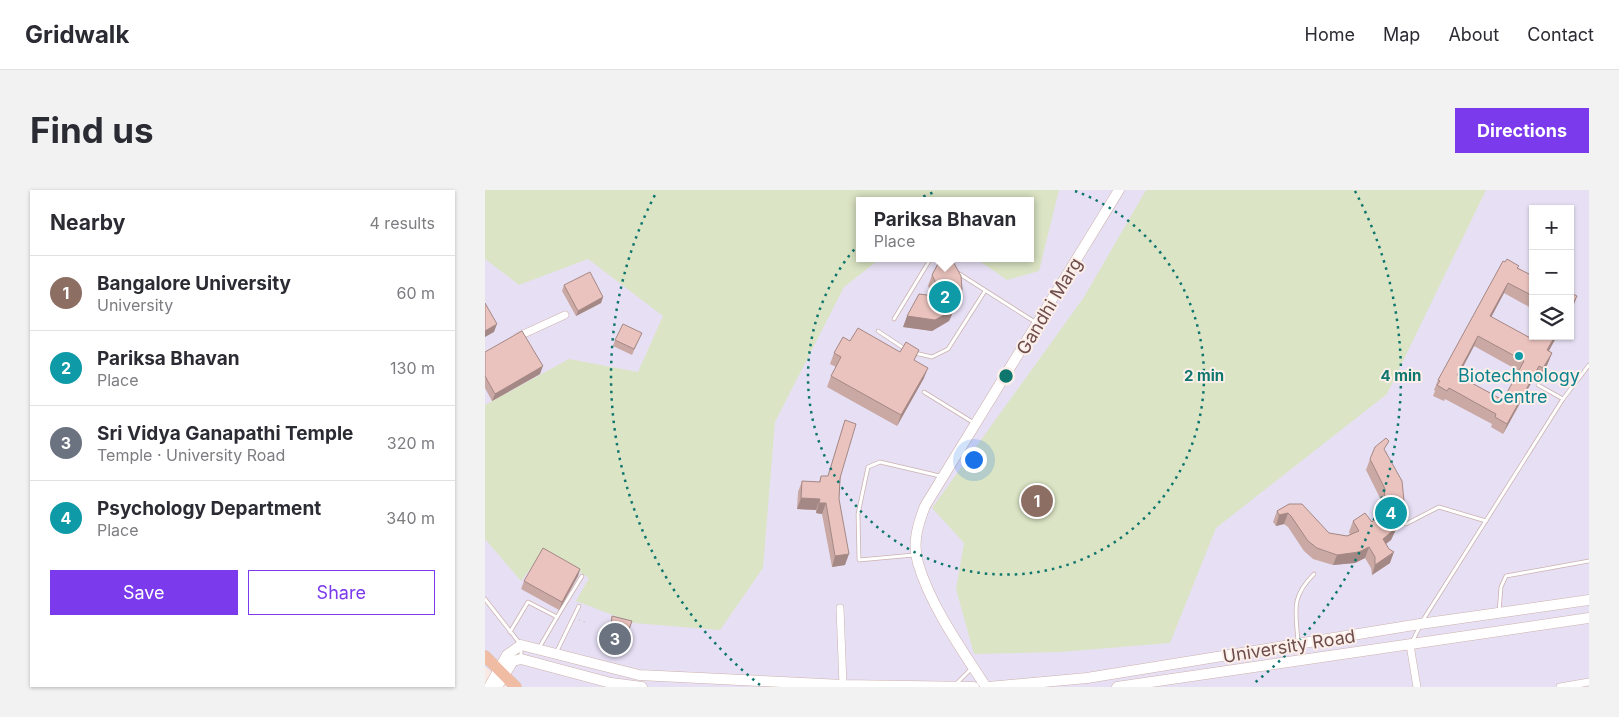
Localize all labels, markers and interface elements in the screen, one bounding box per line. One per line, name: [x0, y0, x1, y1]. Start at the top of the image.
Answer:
text: Gridwalk: [25, 20, 129, 49]
text: Home: [1305, 24, 1355, 45]
text: Map: [1383, 24, 1420, 45]
text: About: [1448, 24, 1499, 45]
text: Contact: [1527, 24, 1594, 45]
button: Directions: [1455, 108, 1589, 153]
text: Find us: [30, 109, 154, 151]
popup: [856, 197, 1034, 262]
map controls: [1529, 205, 1574, 340]
button: +: [1529, 205, 1574, 250]
text: Pariksa Bhavan: [874, 208, 1016, 231]
text: Nearby: [50, 210, 125, 235]
text: 4 results: [370, 213, 435, 233]
text: Place: [874, 231, 915, 251]
button: −: [1529, 250, 1574, 295]
street label: Gandhi Marg: [1012, 254, 1086, 358]
text: Bangalore University: [97, 272, 291, 295]
pin: 2: [929, 278, 961, 316]
text: 1: [63, 283, 69, 303]
text: 60 m: [396, 283, 435, 303]
text: University: [97, 295, 173, 315]
button: layers: [1529, 295, 1574, 340]
text: Pariksa Bhavan: [97, 347, 240, 370]
marker: Biotechnology Centre: [1513, 350, 1525, 362]
text: 2: [61, 358, 71, 378]
text: 130 m: [390, 358, 435, 378]
place label: Biotechnology Centre: [1458, 365, 1580, 407]
text: 2 min: [1184, 366, 1224, 385]
text: 4 min: [1381, 366, 1421, 385]
centre of rings: [997, 367, 1015, 385]
text: Place: [97, 370, 139, 390]
text: Sri Vidya Ganapathi Temple: [97, 422, 353, 445]
text: 3: [61, 433, 71, 453]
text: 320 m: [387, 433, 435, 453]
text: Temple · University Road: [97, 445, 285, 465]
your location: [961, 447, 987, 473]
pin: 1: [1021, 482, 1053, 520]
pin: 4: [1375, 494, 1407, 532]
text: Psychology Department: [97, 497, 321, 520]
text: 4: [61, 508, 71, 528]
text: 340 m: [386, 508, 435, 528]
text: Place: [97, 520, 139, 540]
button: Save: [50, 570, 238, 615]
button: Share: [248, 570, 435, 615]
pin: 3: [599, 620, 631, 658]
street label: University Road: [1221, 625, 1357, 667]

